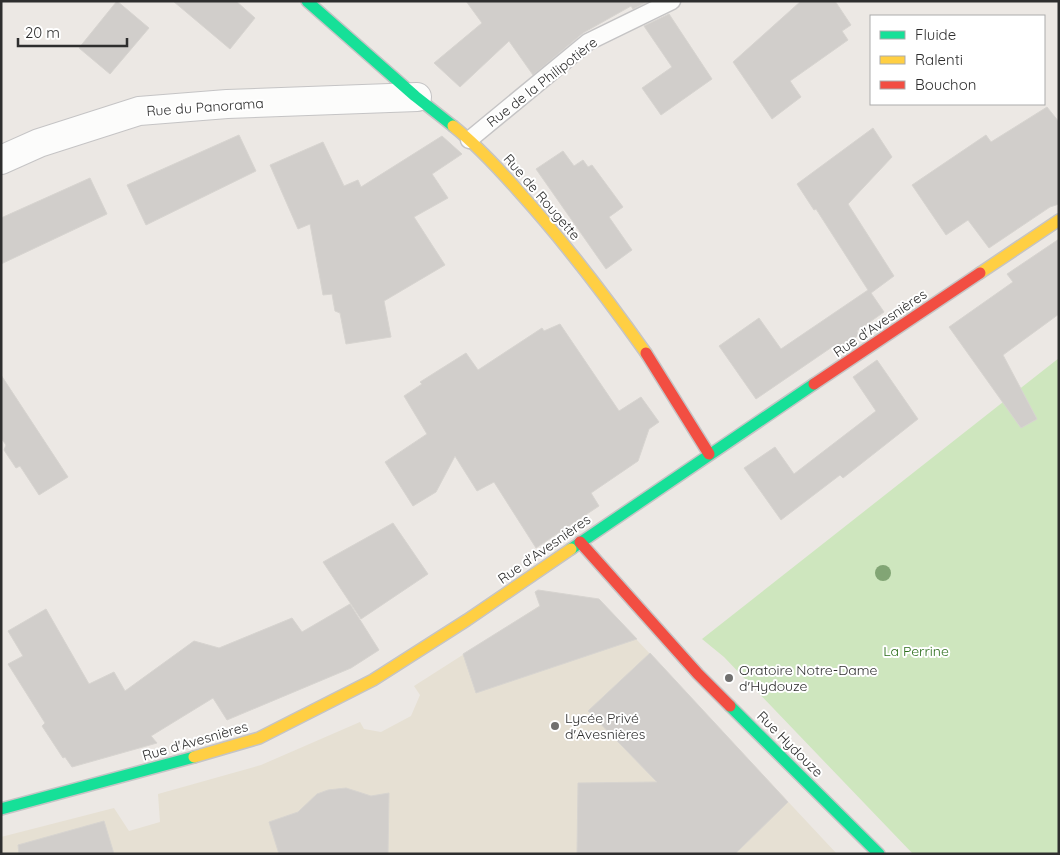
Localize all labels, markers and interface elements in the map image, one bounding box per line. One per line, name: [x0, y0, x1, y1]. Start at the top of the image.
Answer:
scale bar: [18, 15, 126, 47]
legend: [870, 15, 1045, 105]
text: 20 m: [25, 23, 60, 42]
text: Fluide: [915, 25, 956, 44]
street label: Rue de la Philipotière: [483, 33, 601, 131]
text: Ralenti: [915, 50, 963, 69]
text: Bouchon: [915, 75, 976, 94]
street label: Rue du Panorama: [146, 94, 264, 120]
street label: Rue de Rougette: [500, 150, 584, 244]
street label: Rue d'Avesnières: [830, 285, 930, 361]
street label: Rue d'Avesnières: [494, 510, 594, 588]
park label: La Perrine: [883, 642, 949, 660]
place label: Oratoire Notre-Dame d'Hydouze: [739, 661, 878, 695]
marker: Oratoire Notre-Dame d'Hydouze: [723, 672, 735, 684]
street label: Rue Hydouze: [753, 707, 827, 781]
place label: Lycée Privé d'Avesnières: [565, 709, 645, 743]
street label: Rue d'Avesnières: [140, 717, 250, 765]
marker: Lycée Privé d'Avesnières: [549, 720, 561, 732]

